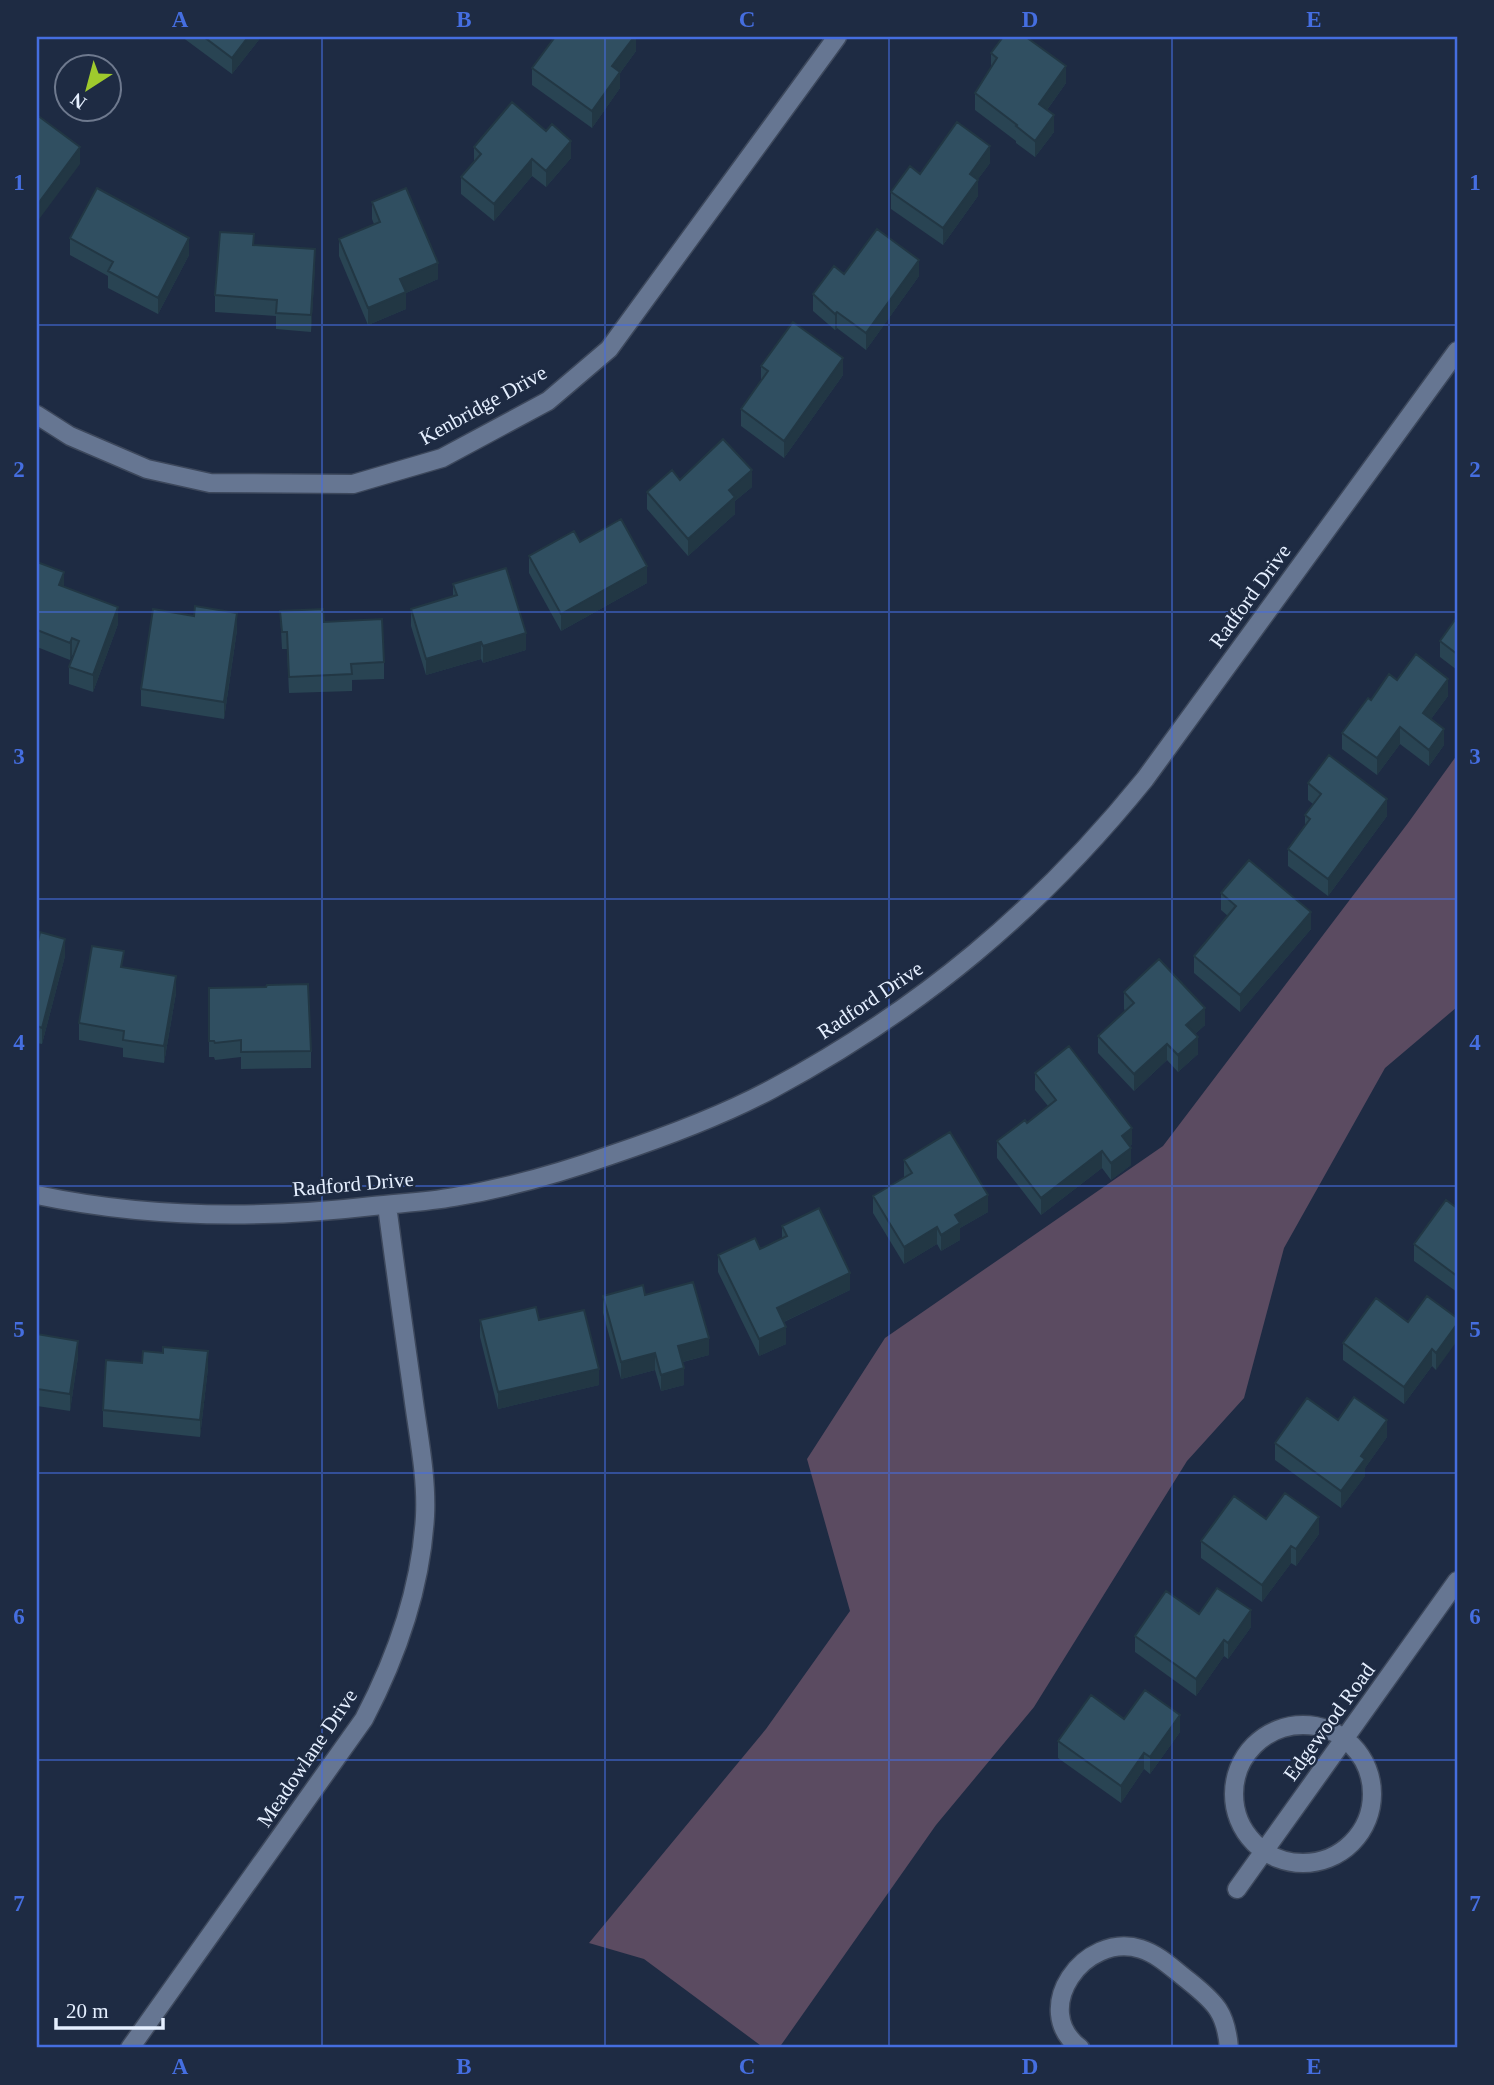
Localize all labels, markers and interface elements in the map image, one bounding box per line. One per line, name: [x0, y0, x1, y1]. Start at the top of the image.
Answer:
text: A: [172, 7, 189, 32]
text: B: [456, 7, 472, 32]
text: C: [739, 7, 755, 32]
text: D: [1022, 7, 1038, 32]
text: E: [1306, 7, 1322, 32]
north arrow: [52, 52, 122, 122]
text: N: [66, 89, 90, 114]
text: 1: [13, 170, 25, 195]
text: 1: [1469, 170, 1481, 195]
street label: Kenbridge Drive: [415, 360, 551, 450]
text: 2: [13, 457, 25, 482]
text: 2: [1469, 457, 1481, 482]
street label: Radford Drive: [1204, 540, 1296, 652]
text: 3: [13, 744, 25, 769]
text: 3: [1469, 744, 1481, 769]
street label: Radford Drive: [813, 956, 927, 1044]
text: 4: [13, 1030, 25, 1055]
text: 4: [1469, 1030, 1481, 1055]
street label: Radford Drive: [291, 1167, 415, 1201]
text: 5: [13, 1317, 25, 1342]
text: 5: [1469, 1317, 1481, 1342]
text: 6: [13, 1604, 25, 1629]
text: 6: [1469, 1604, 1481, 1629]
street label: Edgewood Road: [1278, 1658, 1380, 1785]
street label: Meadowlane Drive: [252, 1684, 362, 1832]
text: 7: [13, 1891, 25, 1916]
text: 7: [1469, 1891, 1481, 1916]
scale bar: [56, 1987, 163, 2031]
text: 20 m: [66, 1999, 109, 2023]
text: A: [172, 2054, 189, 2079]
text: B: [456, 2054, 472, 2079]
text: C: [739, 2054, 755, 2079]
text: D: [1022, 2054, 1038, 2079]
text: E: [1306, 2054, 1322, 2079]

